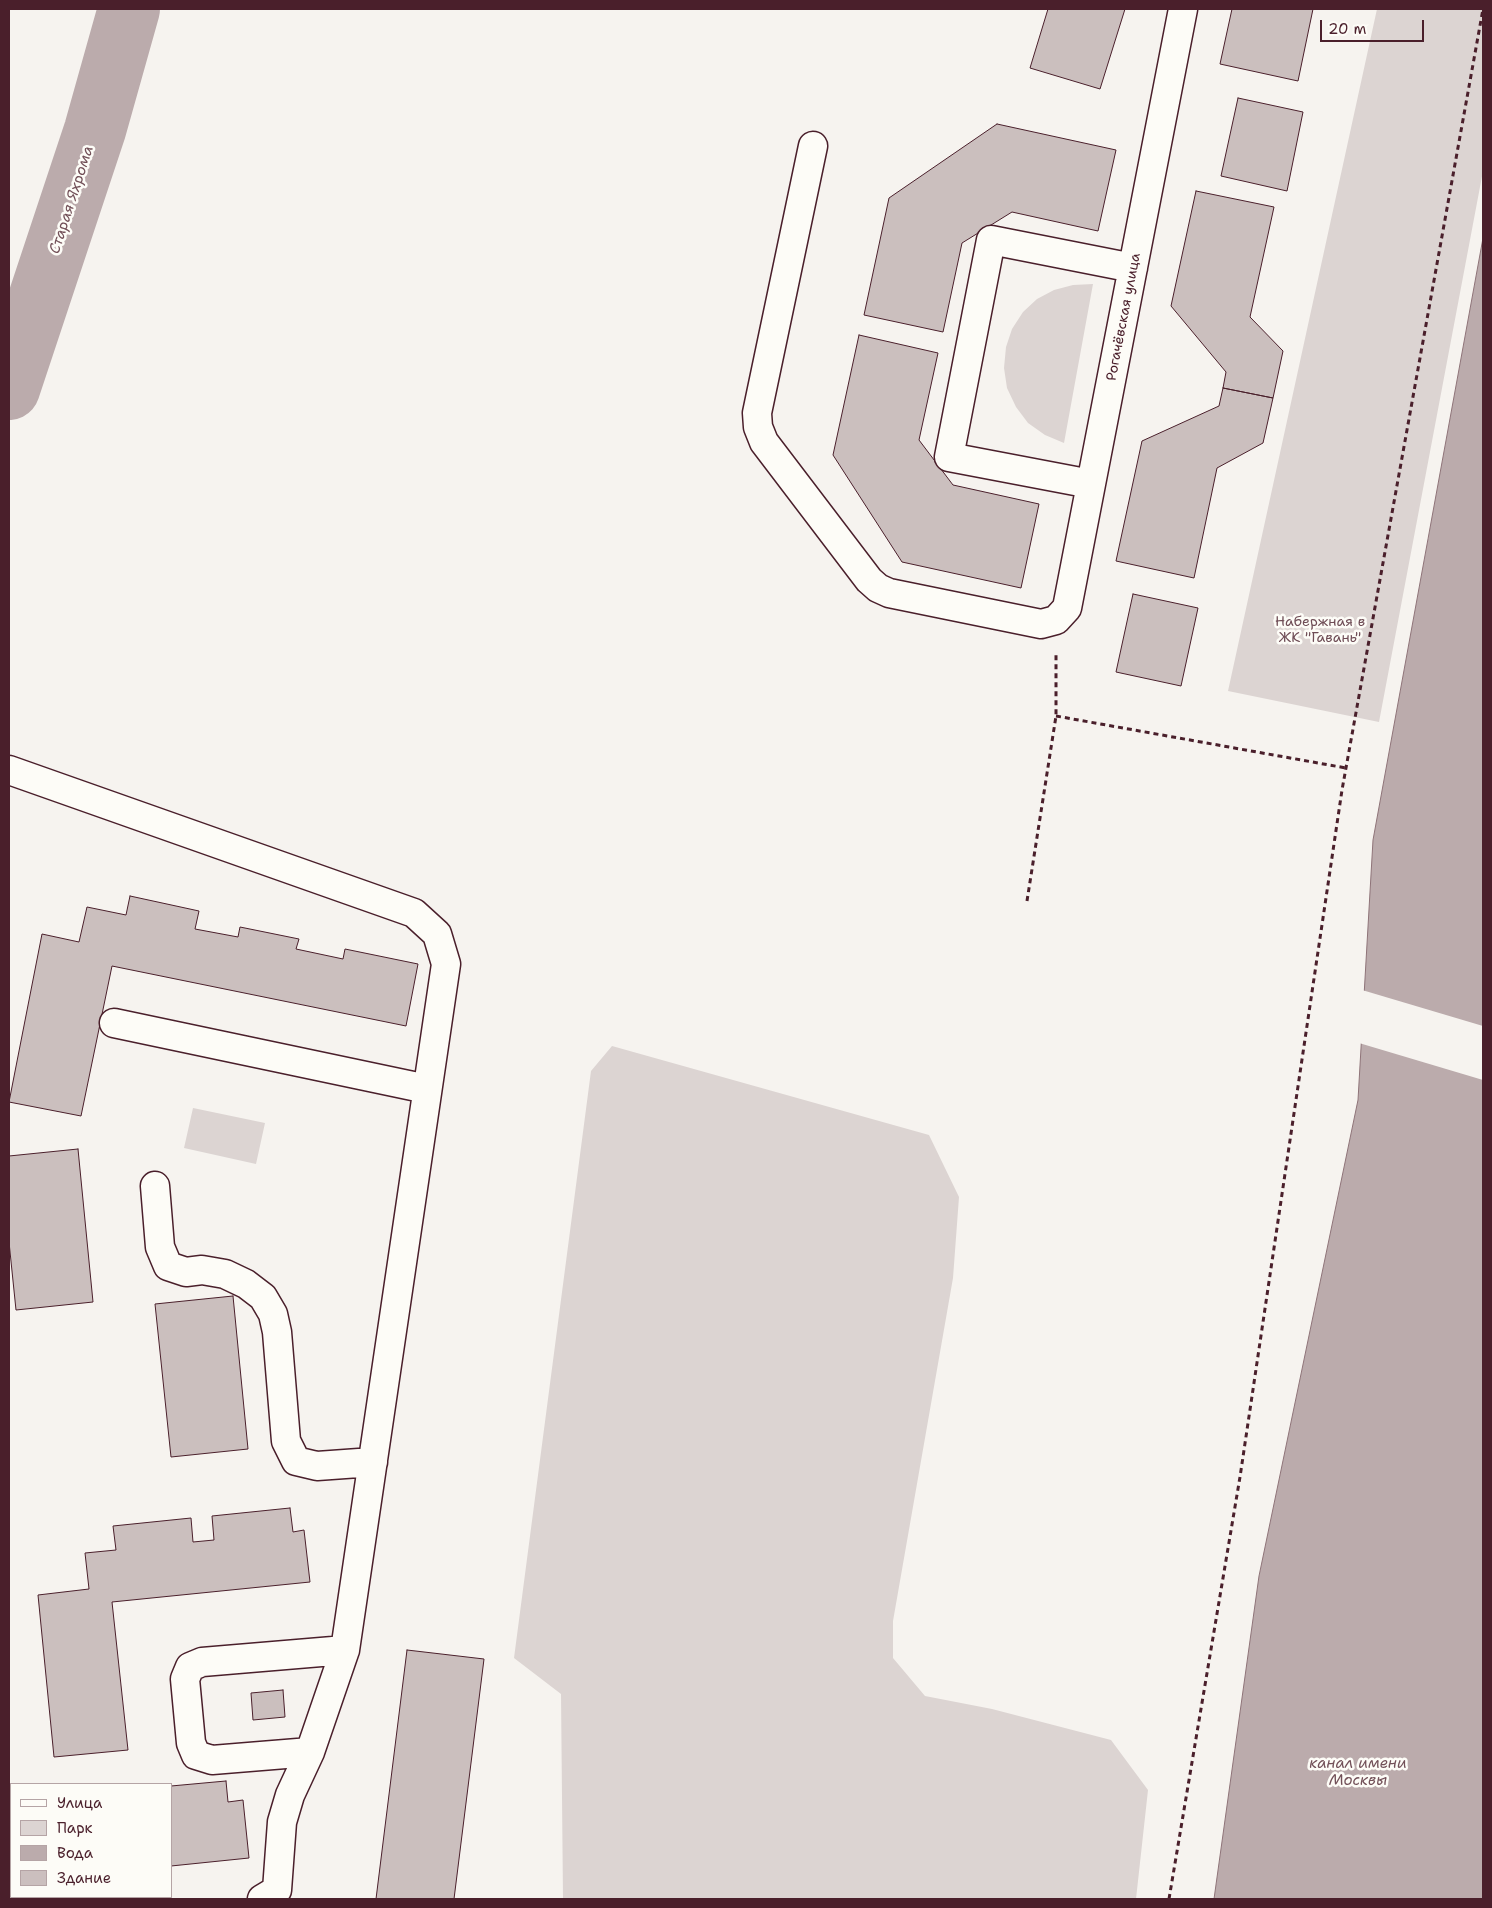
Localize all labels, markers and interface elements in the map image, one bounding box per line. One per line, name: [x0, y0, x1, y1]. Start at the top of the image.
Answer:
scale bar: [1322, 10, 1426, 42]
text: 20 m: [1328, 19, 1367, 39]
water label: Старая Яхрома: [46, 144, 98, 256]
street label: Рогачёвская улица: [1103, 252, 1145, 382]
park label: Набержная в ЖК "Гавань": [1275, 614, 1365, 646]
water label: канал имени Москвы: [1309, 1755, 1407, 1790]
legend: [10, 1783, 172, 1898]
text: Улица: [57, 1793, 102, 1813]
text: Парк: [57, 1818, 93, 1838]
text: Вода: [57, 1843, 93, 1863]
text: Здание: [57, 1868, 111, 1888]

